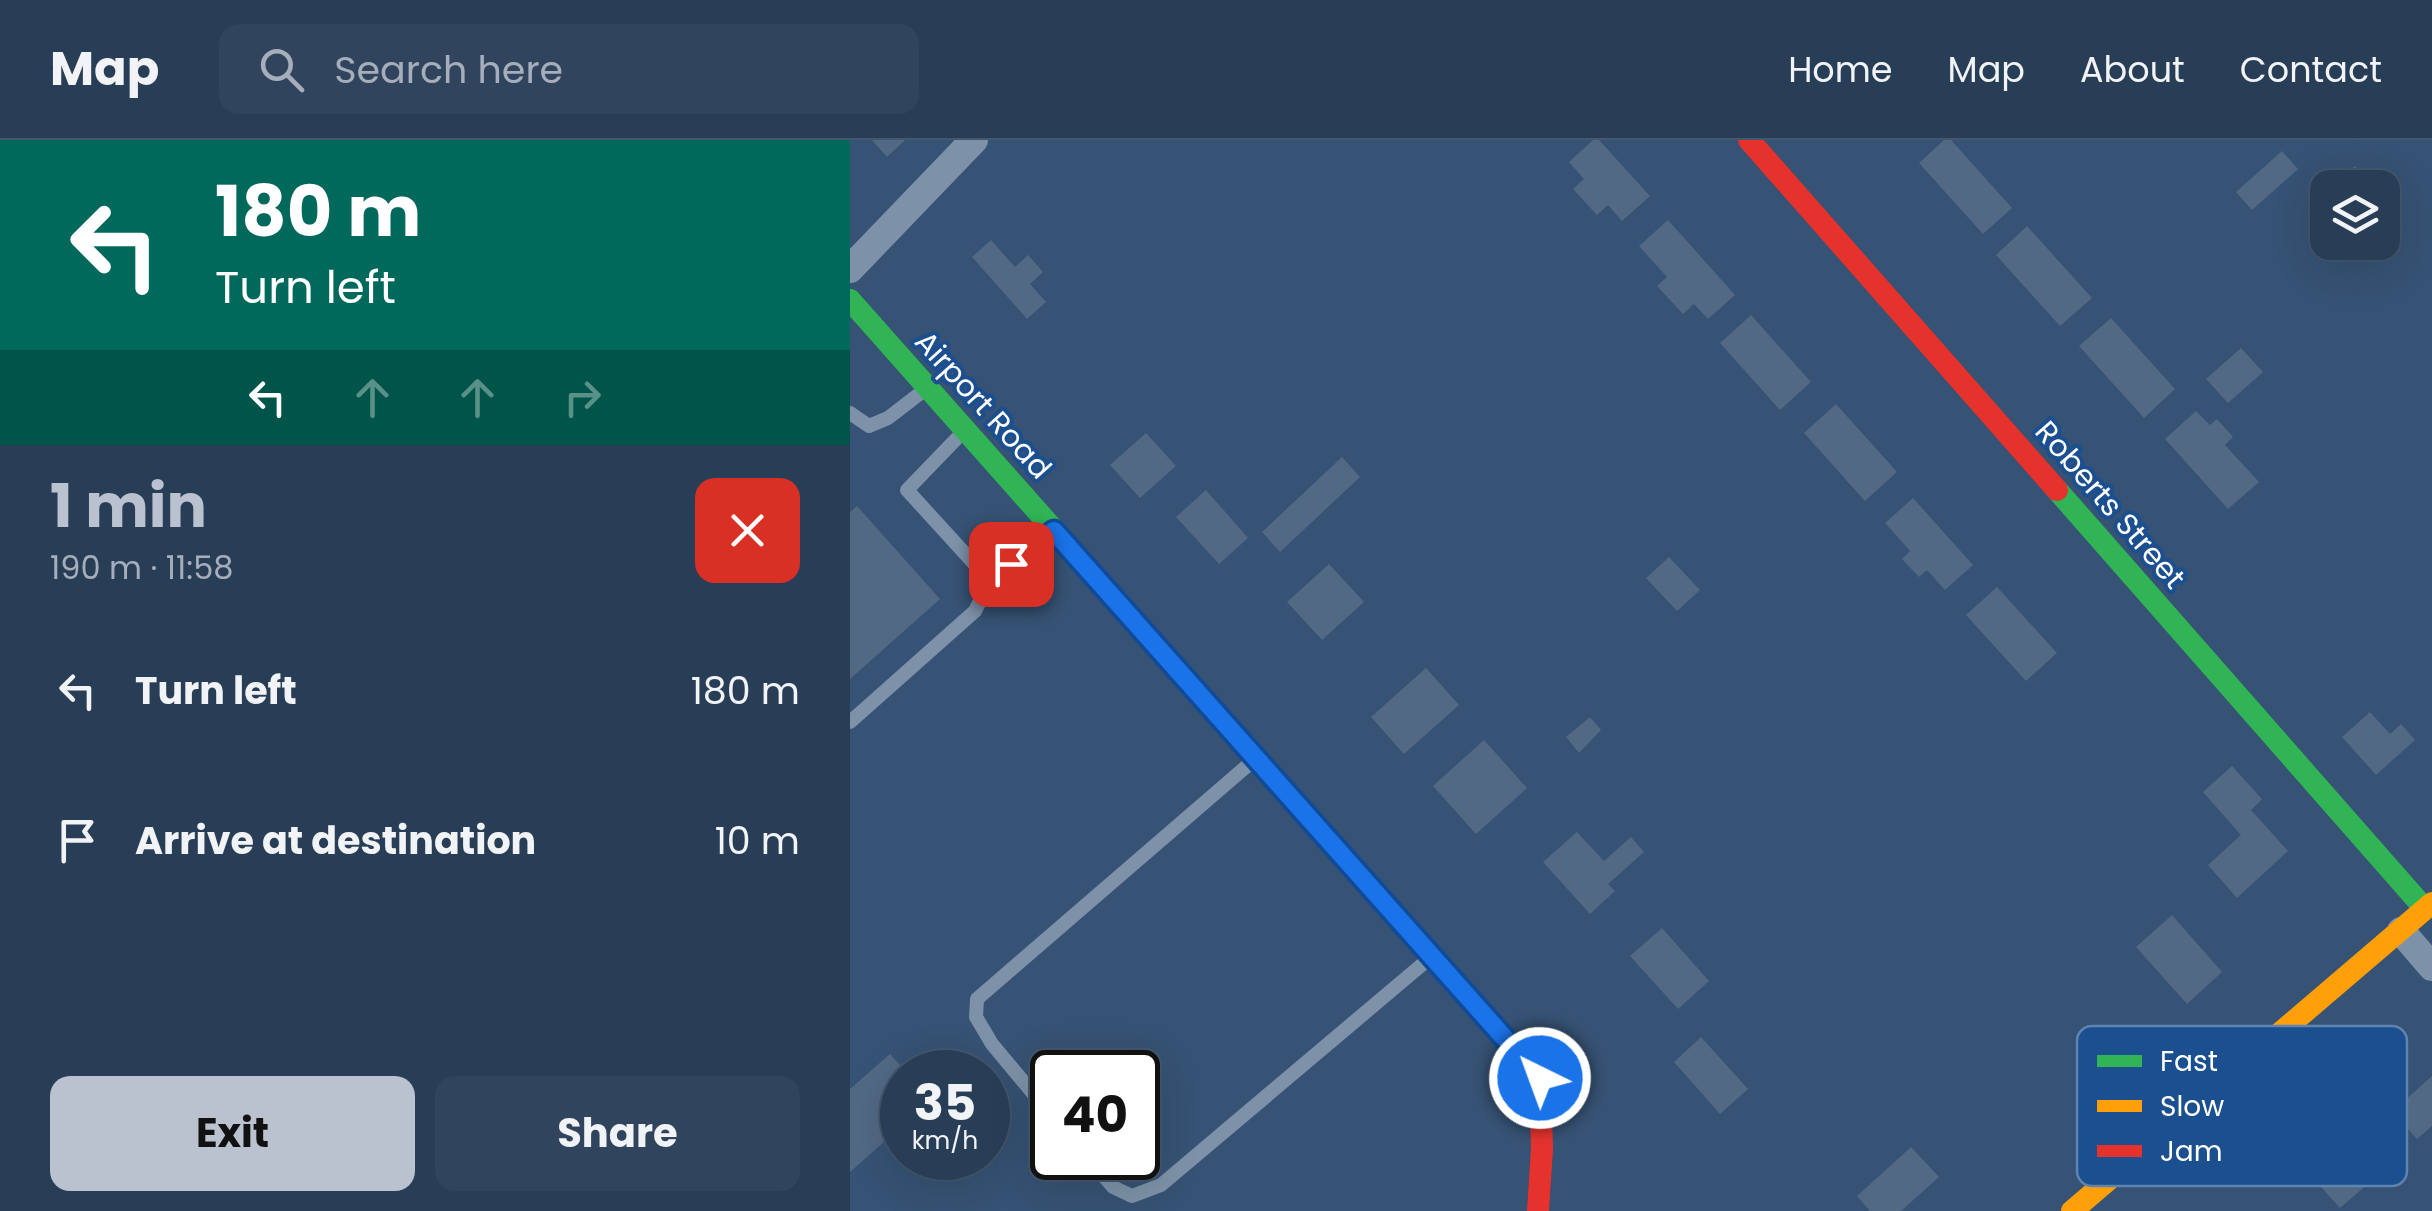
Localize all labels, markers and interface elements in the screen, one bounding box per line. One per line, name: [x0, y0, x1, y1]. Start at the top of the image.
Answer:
search box: [219, 24, 919, 114]
text: Map: [50, 35, 159, 102]
icon: search: [254, 42, 309, 97]
text: Search here: [334, 43, 563, 96]
text: Home: [1788, 45, 1893, 94]
text: Map: [1948, 45, 2025, 94]
text: About: [2080, 45, 2185, 94]
text: Contact: [2240, 45, 2382, 94]
text: 180 m: [215, 162, 421, 261]
map controls: [2310, 170, 2400, 260]
button: layers: [2310, 170, 2400, 260]
icon: left: [50, 180, 180, 310]
text: Turn left: [215, 256, 396, 319]
street label: Airport Road: [905, 321, 1062, 488]
icon: left: [240, 370, 295, 425]
icon: ahead: [345, 370, 400, 425]
icon: ahead: [450, 370, 505, 425]
icon: right: [555, 370, 610, 425]
street label: Roberts Street: [2025, 411, 2195, 598]
text: 1 min: [50, 464, 207, 548]
button: close: [695, 478, 800, 583]
pin: [969, 522, 1054, 607]
icon: arrive: [984, 537, 1039, 592]
text: 190 m · 11:58: [50, 545, 233, 590]
icon: left: [50, 663, 105, 718]
text: Turn left: [135, 664, 297, 717]
text: 180 m: [691, 664, 800, 717]
icon: arrive: [50, 813, 105, 868]
text: Arrive at destination: [135, 814, 536, 867]
text: 10 m: [715, 814, 800, 867]
position arrow: [1488, 1026, 1592, 1130]
legend: [2077, 1026, 2407, 1186]
text: Fast: [2160, 1042, 2218, 1081]
speed limit sign: 40: [1030, 1050, 1160, 1180]
text: 35: [914, 1067, 976, 1138]
button: Exit: [50, 1076, 415, 1191]
button: Share: [435, 1076, 800, 1191]
text: Slow: [2160, 1087, 2224, 1126]
text: km/h: [912, 1123, 978, 1158]
text: Jam: [2160, 1132, 2223, 1171]

